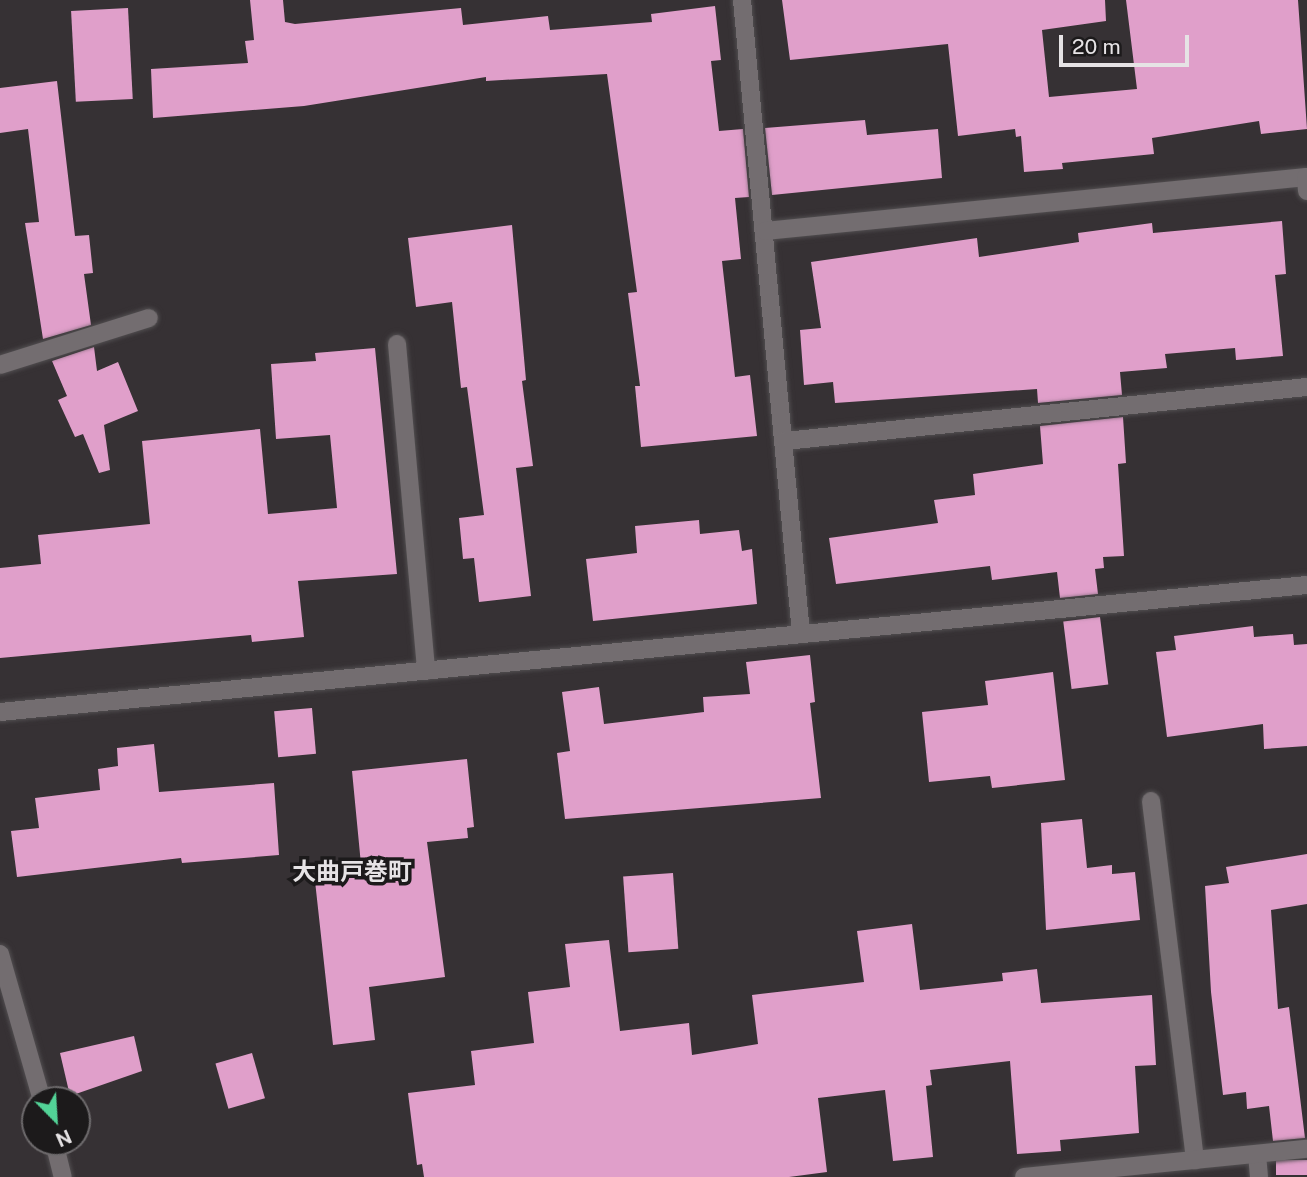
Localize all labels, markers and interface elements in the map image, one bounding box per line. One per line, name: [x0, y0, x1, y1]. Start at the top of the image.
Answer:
scale bar: [1062, 21, 1192, 65]
text: 20 m: [1072, 34, 1121, 59]
district label: 大曲戸巻町: [292, 858, 412, 886]
north arrow: [21, 1086, 91, 1156]
text: N: [52, 1125, 75, 1151]

